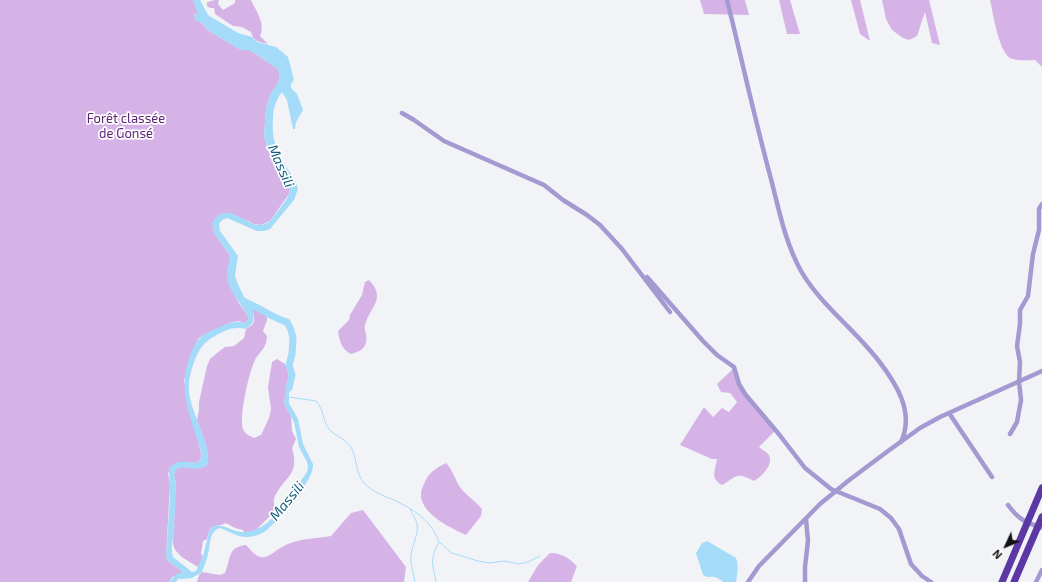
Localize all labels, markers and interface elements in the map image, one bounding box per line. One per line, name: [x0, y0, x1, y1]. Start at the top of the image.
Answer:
park label: Forêt classée de Gonsé: [87, 111, 165, 142]
water label: Massili: [264, 142, 298, 190]
water label: Massili: [266, 478, 308, 524]
north arrow: [986, 526, 1026, 566]
text: N: [990, 547, 1004, 562]

